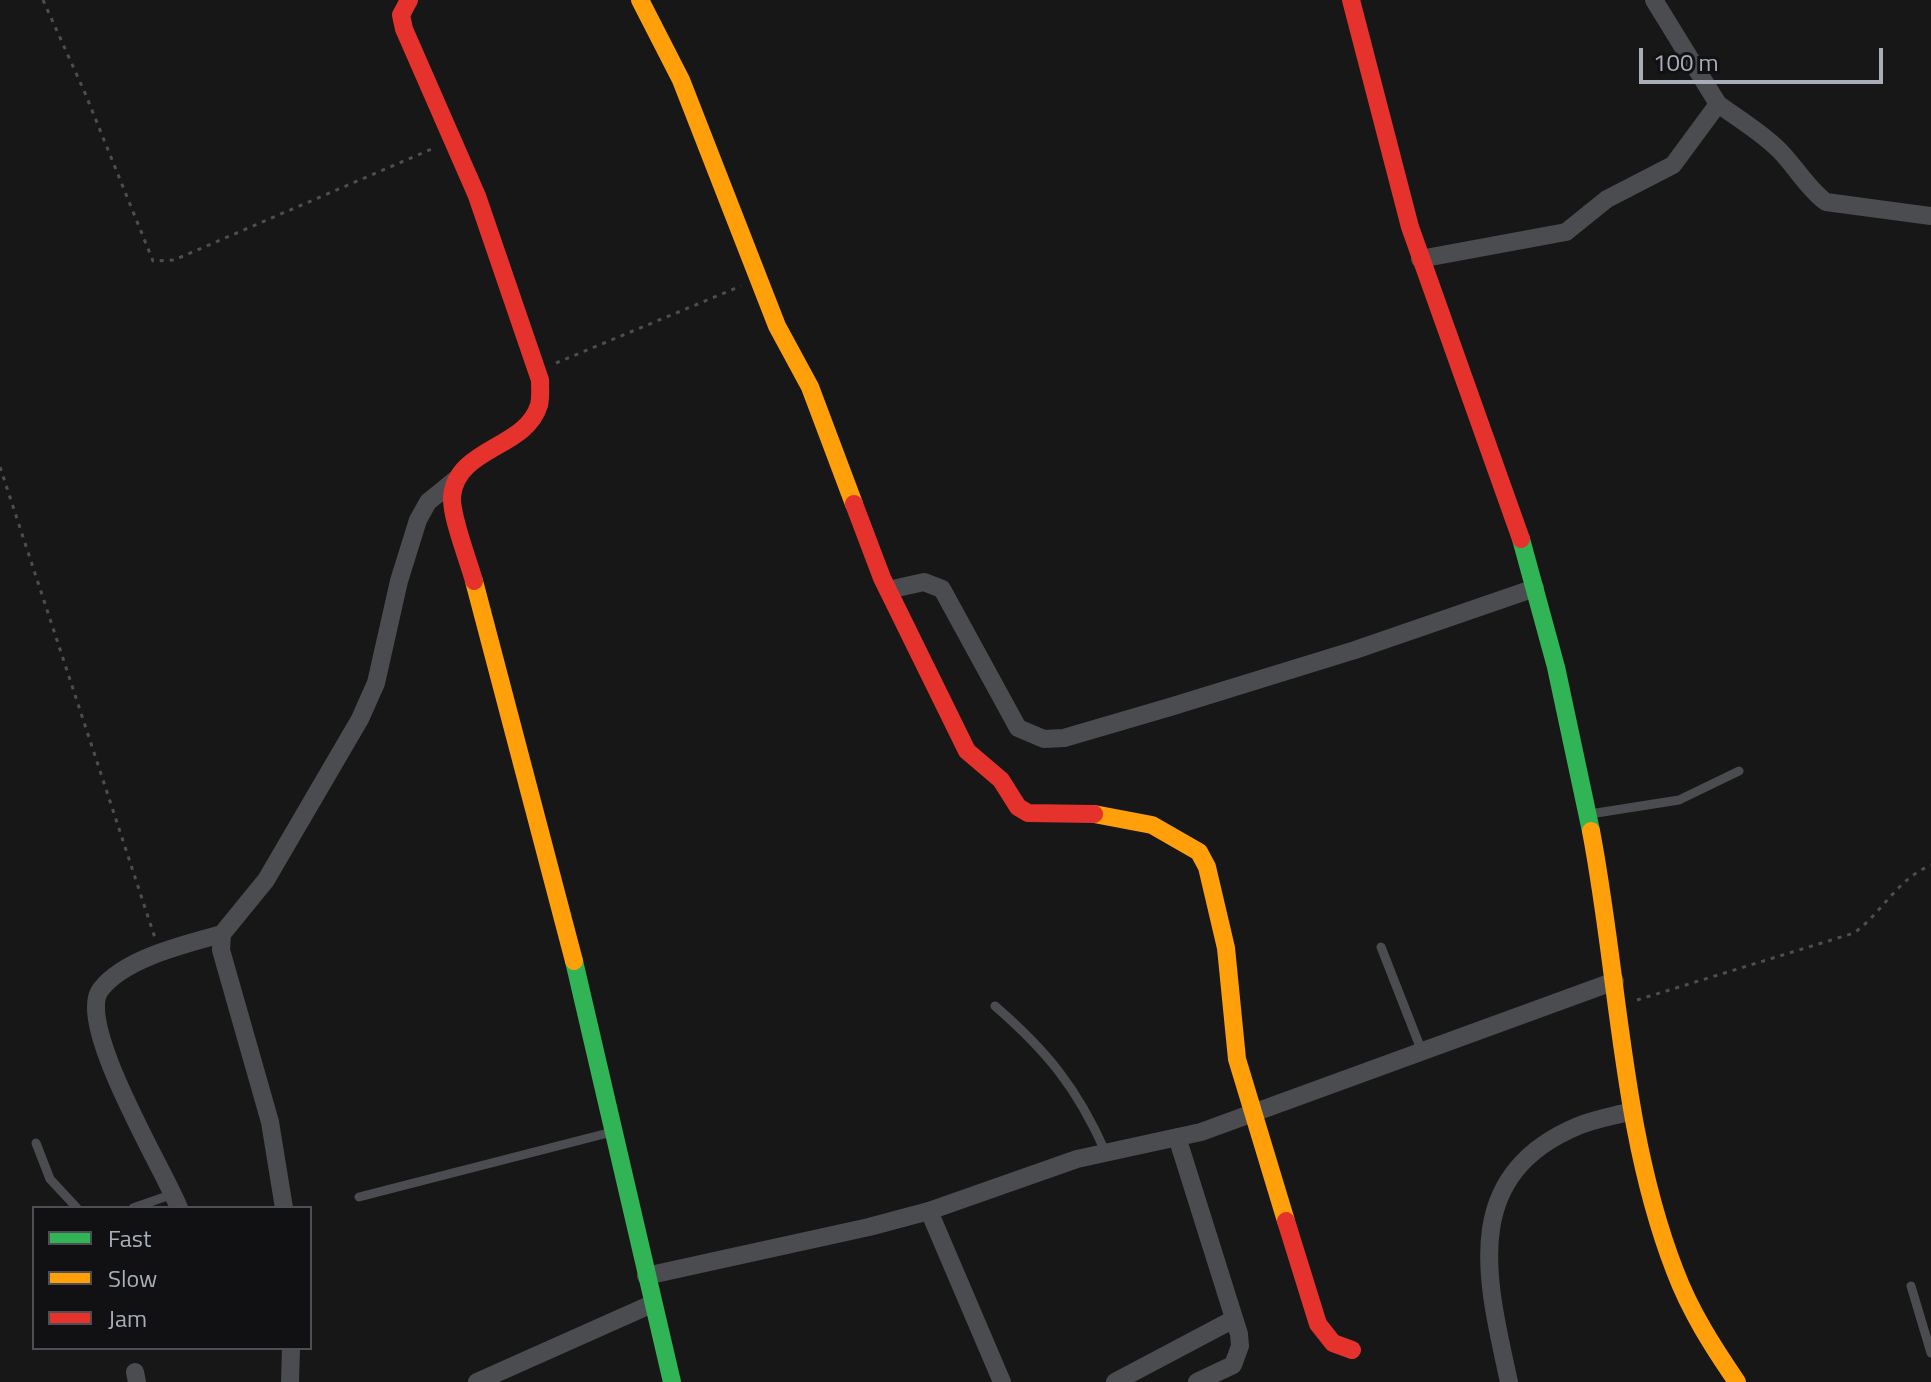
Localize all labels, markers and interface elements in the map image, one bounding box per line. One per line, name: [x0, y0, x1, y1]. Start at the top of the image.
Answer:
scale bar: [1643, 32, 1887, 82]
text: 100 m: [1653, 44, 1719, 80]
legend: [32, 1206, 312, 1350]
text: Fast: [108, 1220, 151, 1256]
text: Slow: [108, 1260, 157, 1296]
text: Jam: [108, 1300, 147, 1336]

